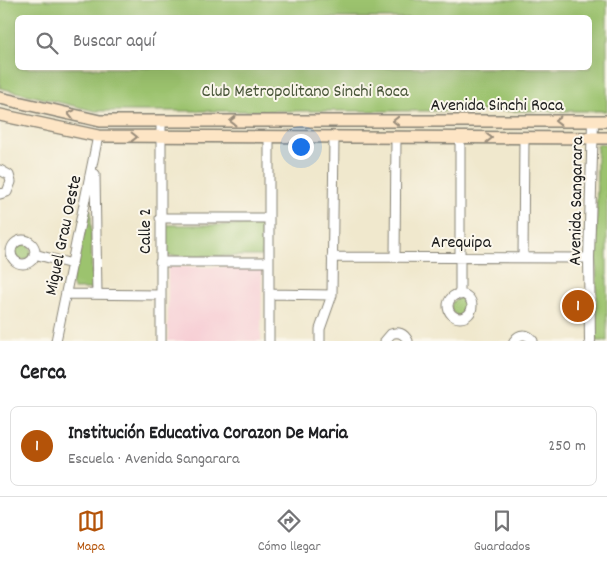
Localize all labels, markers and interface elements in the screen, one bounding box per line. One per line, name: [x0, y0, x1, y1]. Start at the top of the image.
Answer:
search box: [15, 15, 592, 70]
icon: search: [33, 29, 61, 57]
text: Buscar aquí: [73, 29, 155, 56]
park label: Club Metropolitano Sinchi Roca: [202, 80, 409, 105]
street label: Avenida Sinchi Roca: [431, 94, 564, 119]
one-way arrow: [67, 110, 76, 120]
one-way arrow: [229, 116, 237, 126]
one-way arrow: [392, 116, 400, 126]
one-way arrow: [554, 116, 562, 126]
one-way arrow: [130, 132, 138, 142]
one-way arrow: [486, 133, 493, 143]
your location: [288, 134, 314, 160]
street label: Avenida Sangarara: [564, 136, 591, 266]
street label: Miguel Grau Oeste: [40, 173, 89, 298]
street label: Calle 2: [134, 208, 159, 254]
street label: Arequipa: [431, 231, 492, 256]
pin: 1: [562, 287, 594, 325]
text: Cerca: [20, 359, 66, 389]
text: Institución Educativa Corazon De Maria: [68, 421, 348, 448]
text: 1: [35, 435, 39, 458]
text: 250 m: [548, 435, 586, 458]
text: Escuela · Avenida Sangarara: [68, 448, 239, 471]
tab: Mapa: [77, 507, 105, 557]
tab: Cómo llegar: [258, 507, 321, 557]
tab: Guardados: [474, 507, 530, 557]

